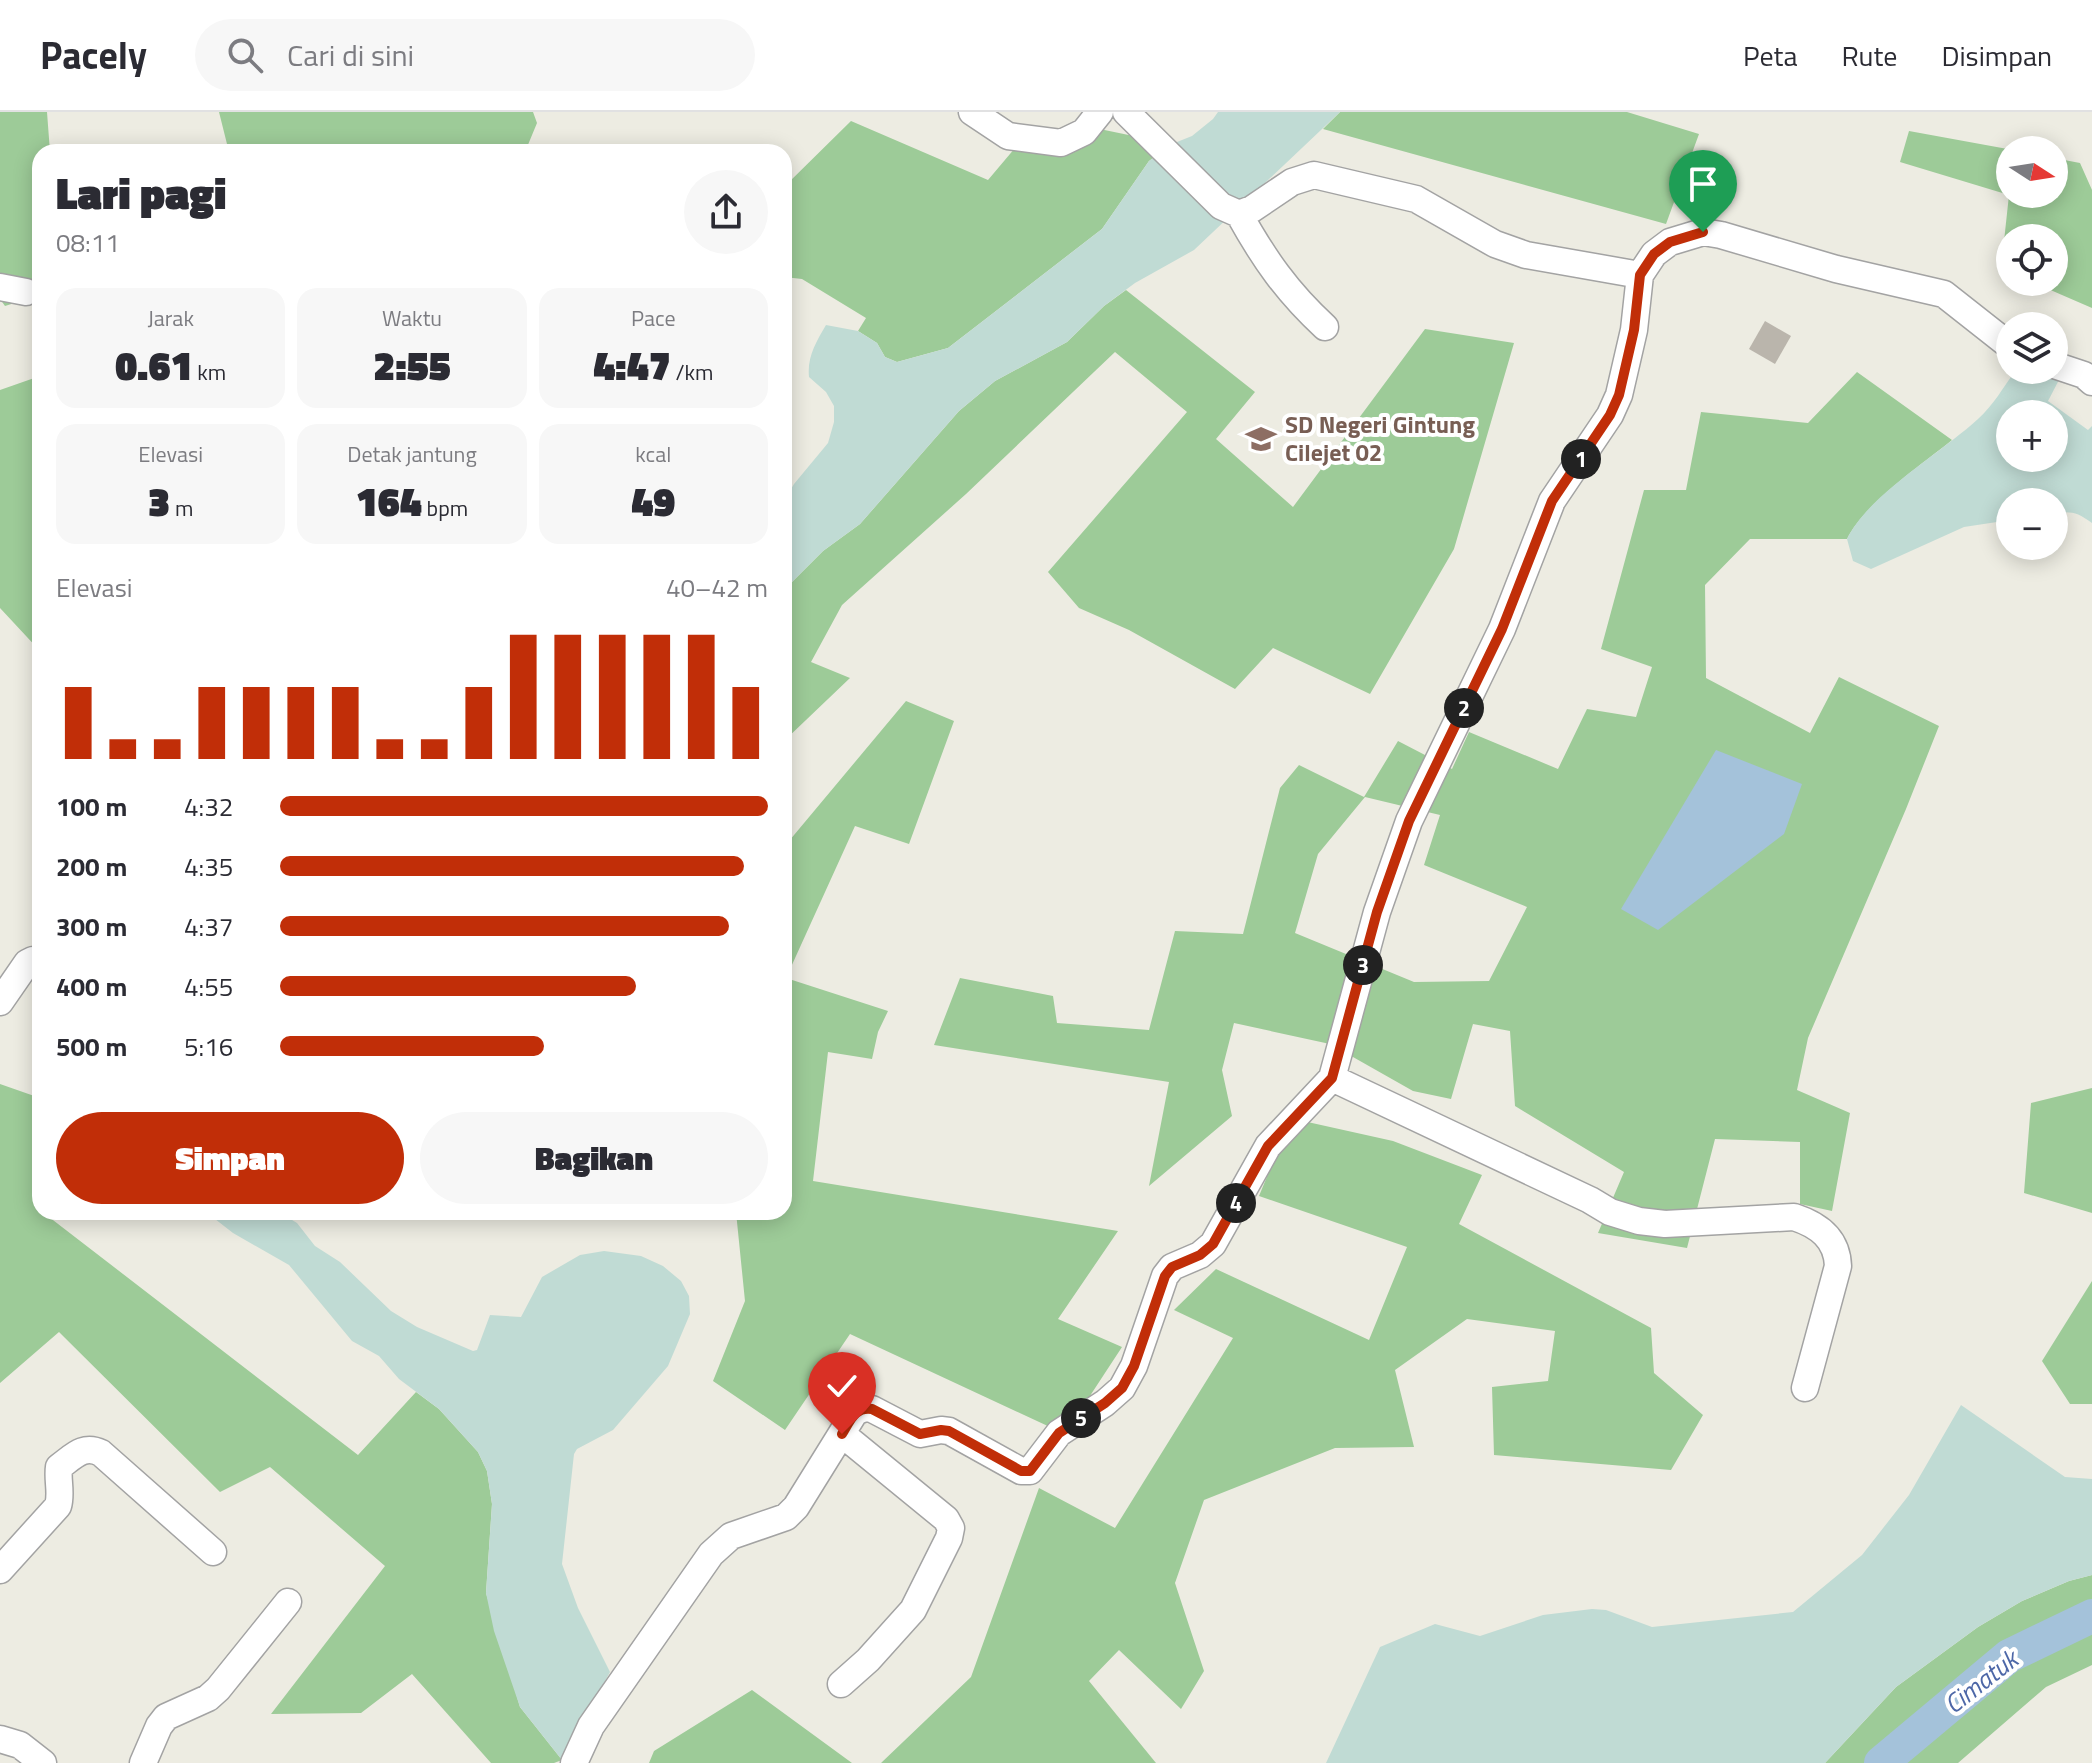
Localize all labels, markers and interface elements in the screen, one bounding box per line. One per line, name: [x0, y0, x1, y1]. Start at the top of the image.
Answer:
search box: [195, 19, 755, 91]
text: Pacely: [40, 26, 147, 84]
text: Cari di sini: [287, 32, 414, 78]
icon: search: [223, 33, 267, 77]
text: Peta: [1743, 34, 1797, 77]
text: Rute: [1841, 34, 1897, 77]
text: Disimpan: [1941, 34, 2052, 77]
north arrow: [1996, 136, 2068, 208]
map controls: [1996, 136, 2068, 560]
pin: [1669, 150, 1737, 232]
text: Lari pagi: [56, 159, 226, 226]
icon: arrive: [1681, 162, 1725, 206]
button: share: [684, 170, 768, 254]
text: 08:11: [56, 223, 120, 262]
button: locate: [1996, 224, 2068, 296]
text: Jarak: [147, 301, 194, 335]
text: Waktu: [382, 301, 442, 335]
text: Pace: [631, 301, 676, 335]
button: layers: [1996, 312, 2068, 384]
text: 0.61: [115, 335, 192, 396]
text: 2:55: [373, 335, 451, 396]
text: 4:47: [593, 335, 671, 396]
text: km: [192, 355, 226, 389]
text: /km: [671, 355, 714, 389]
button: +: [1996, 400, 2068, 472]
place label: SD Negeri Gintung Cilejet 02: [1285, 406, 1475, 470]
school or university icon: SD Negeri Gintung Cilejet 02: [1244, 422, 1278, 456]
text: Elevasi: [138, 437, 203, 471]
text: Detak jantung: [347, 437, 477, 471]
text: kcal: [635, 437, 671, 471]
pin: 1: [1561, 439, 1601, 479]
text: 1: [1575, 442, 1587, 476]
text: 3: [148, 471, 170, 532]
text: 164: [356, 471, 422, 532]
text: 49: [631, 471, 675, 532]
button: −: [1996, 488, 2068, 560]
text: m: [170, 491, 193, 525]
text: bpm: [422, 491, 468, 525]
text: Elevasi: [56, 568, 132, 607]
text: 40–42 m: [666, 568, 768, 607]
pin: 2: [1444, 688, 1484, 728]
text: 2: [1458, 691, 1470, 725]
text: 100 m: [56, 787, 127, 826]
text: 4:32: [184, 787, 233, 826]
text: 200 m: [56, 847, 127, 886]
text: 4:35: [184, 847, 233, 886]
text: 300 m: [56, 907, 127, 946]
text: 4:37: [184, 907, 233, 946]
pin: 3: [1343, 945, 1383, 985]
text: 3: [1357, 948, 1369, 982]
text: 400 m: [56, 967, 127, 1006]
text: 4:55: [184, 967, 233, 1006]
text: 500 m: [56, 1027, 127, 1066]
text: 5:16: [184, 1027, 233, 1066]
button: Simpan: [56, 1112, 404, 1204]
button: Bagikan: [420, 1112, 768, 1204]
pin: 4: [1216, 1183, 1256, 1223]
text: 4: [1230, 1186, 1242, 1220]
pin: [808, 1352, 876, 1434]
icon: check: [820, 1364, 864, 1408]
pin: 5: [1061, 1398, 1101, 1438]
text: 5: [1075, 1401, 1087, 1435]
water label: Cimatuk: [1935, 1638, 2029, 1723]

